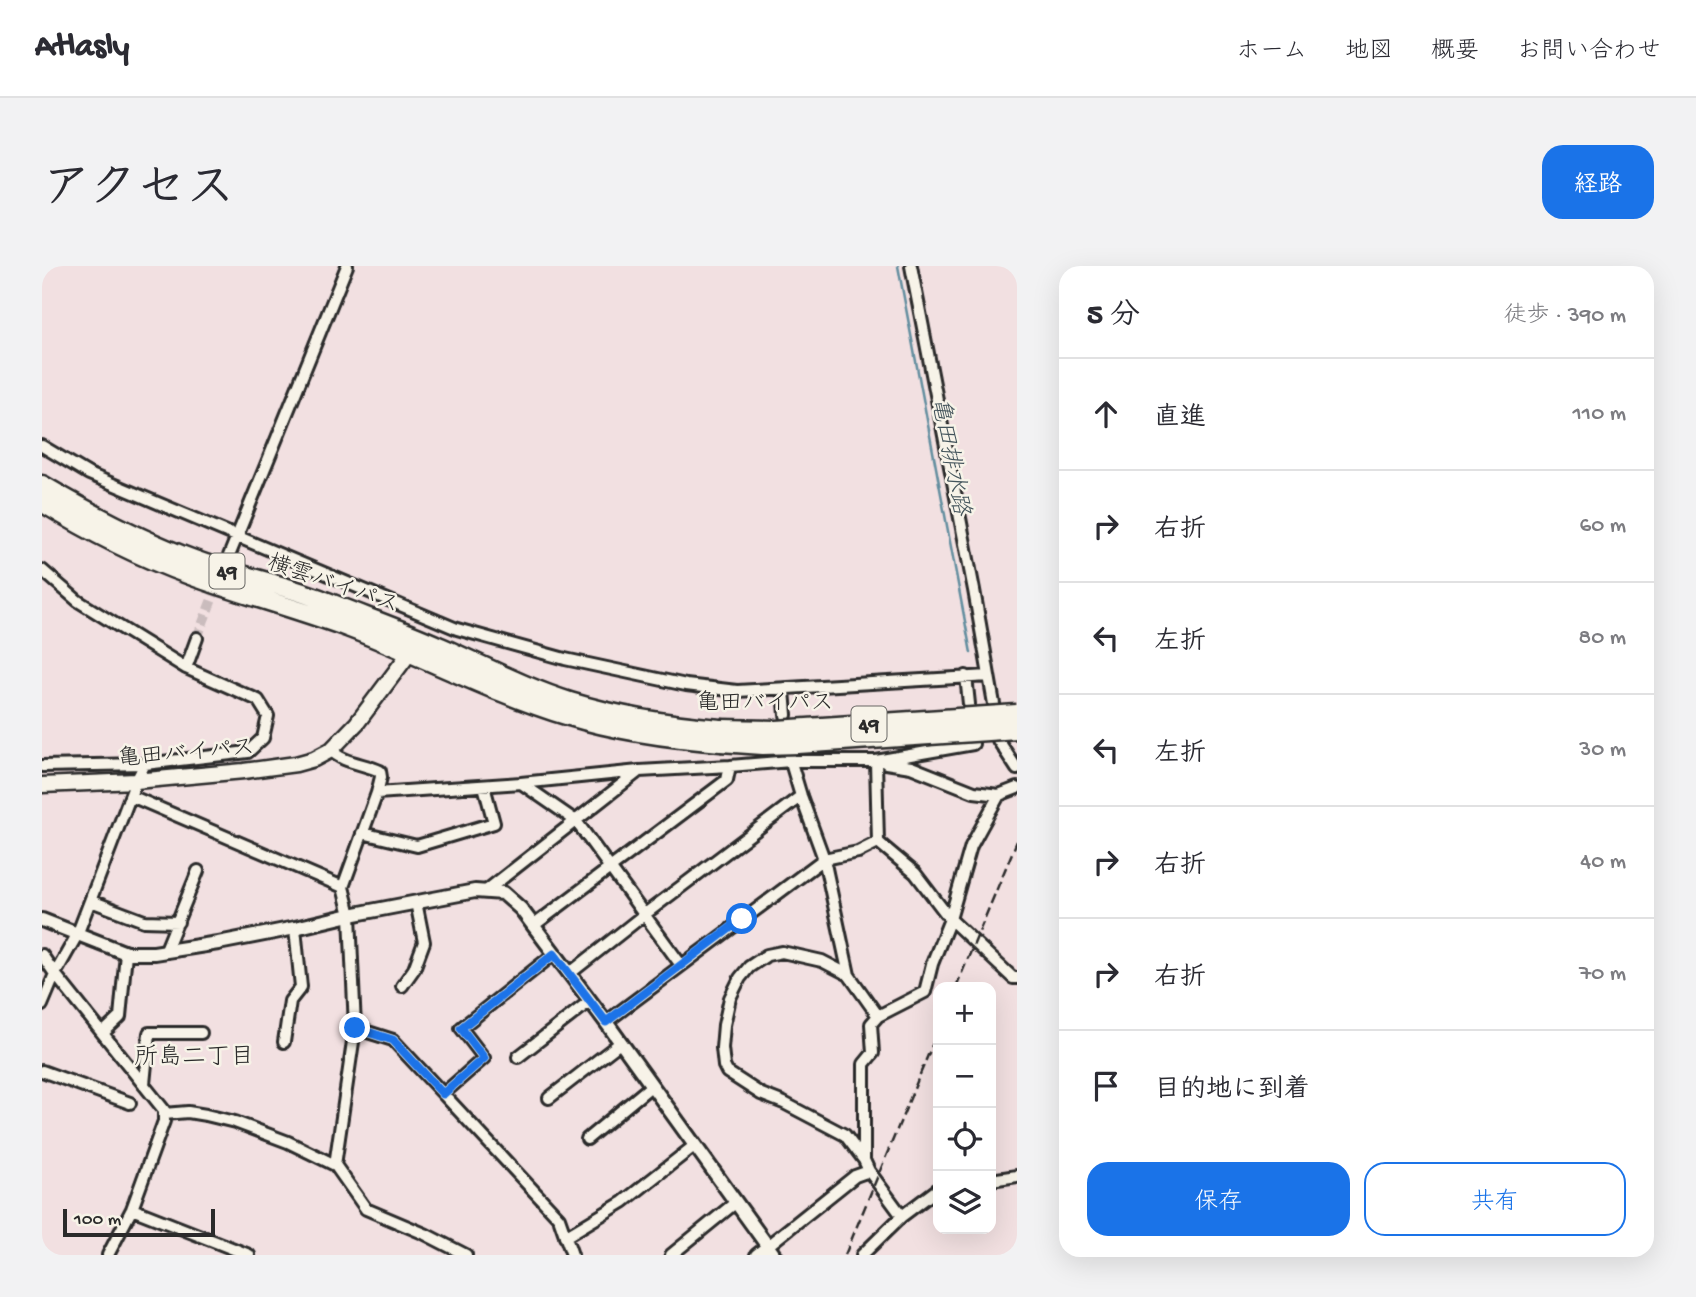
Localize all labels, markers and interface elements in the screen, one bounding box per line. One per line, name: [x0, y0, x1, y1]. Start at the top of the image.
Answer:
text: Atlasly: [35, 29, 129, 67]
text: ホーム: [1236, 38, 1307, 67]
text: 地図: [1345, 38, 1393, 67]
text: 概要: [1431, 38, 1479, 67]
text: お問い合わせ: [1517, 38, 1661, 67]
button: 経路: [1542, 145, 1654, 219]
text: アクセス: [42, 163, 235, 221]
text: 5 分: [1087, 300, 1140, 335]
text: 徒歩 · 390 m: [1504, 303, 1626, 330]
water label: 亀田排水路: [923, 395, 976, 520]
icon: ahead: [1087, 395, 1125, 433]
text: 110 m: [1573, 401, 1626, 428]
text: 直進: [1154, 404, 1206, 435]
icon: right: [1087, 507, 1125, 545]
text: 60 m: [1580, 513, 1626, 540]
text: 右折: [1154, 516, 1206, 547]
street label: 横雲バイパス: [263, 549, 403, 620]
road number: 49: [210, 554, 244, 588]
icon: left: [1087, 619, 1125, 657]
text: 80 m: [1579, 625, 1626, 652]
text: 左折: [1154, 628, 1206, 659]
street label: 亀田バイパス: [696, 690, 834, 718]
road number: 49: [852, 706, 886, 742]
icon: left: [1087, 731, 1125, 769]
street label: 亀田バイパス: [117, 734, 256, 774]
text: 30 m: [1579, 737, 1626, 764]
text: 左折: [1154, 740, 1206, 771]
icon: right: [1087, 843, 1125, 881]
text: 40 m: [1580, 849, 1626, 876]
text: 右折: [1154, 852, 1206, 883]
route start: [726, 903, 757, 934]
icon: right: [1087, 955, 1125, 993]
text: 70 m: [1579, 961, 1626, 988]
text: 右折: [1154, 964, 1206, 995]
map controls: [933, 982, 996, 1234]
button: +: [933, 982, 996, 1045]
route end: [339, 1012, 370, 1043]
district label: 所島二丁目: [134, 1043, 254, 1073]
button: −: [933, 1045, 996, 1108]
icon: arrive: [1087, 1067, 1125, 1105]
text: 目的地に到着: [1154, 1076, 1310, 1107]
button: locate: [933, 1108, 996, 1171]
button: 保存: [1087, 1162, 1350, 1236]
button: 共有: [1364, 1162, 1626, 1236]
button: layers: [933, 1171, 996, 1234]
scale bar: [63, 1206, 215, 1238]
text: 100 m: [74, 1209, 121, 1232]

